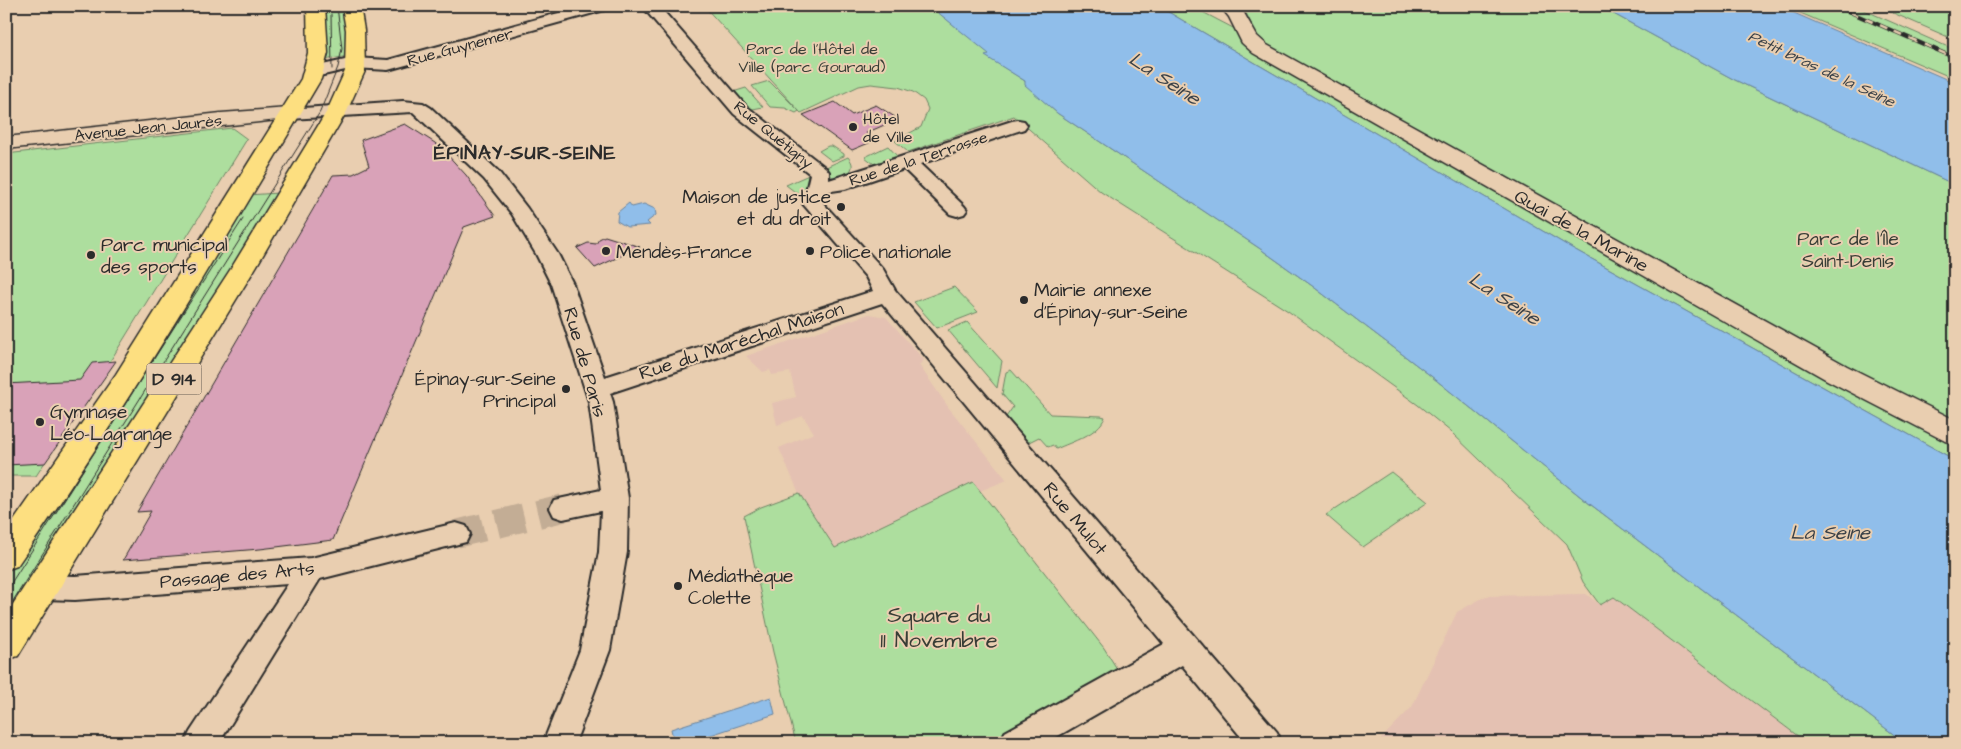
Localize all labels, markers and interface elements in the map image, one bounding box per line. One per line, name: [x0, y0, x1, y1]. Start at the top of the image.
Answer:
street label: Rue Guynemer: [405, 22, 516, 73]
water label: Petit bras de la Seine: [1745, 25, 1900, 113]
park label: Parc de l'Hôtel de Ville (parc Gouraud): [739, 38, 886, 78]
water label: La Seine: [1123, 45, 1206, 113]
street label: Rue Quétigny: [728, 96, 818, 175]
place label: Hôtel de Ville: [863, 108, 913, 148]
street label: Avenue Jean Jaurès: [73, 109, 223, 147]
marker: Hôtel de Ville: [847, 121, 859, 133]
street label: Rue de la Terrasse: [846, 126, 991, 192]
district label: ÉPINAY-SUR-SEINE: [434, 139, 616, 167]
street label: Quai de la Marine: [1509, 183, 1653, 279]
place label: Maison de justice et du droit: [682, 184, 831, 233]
marker: Maison de justice et du droit: [835, 201, 847, 213]
park label: Parc de l'Île Saint-Denis: [1797, 226, 1899, 275]
place label: Parc municipal des sports: [101, 232, 228, 281]
place label: Mendès-France: [616, 239, 752, 266]
place label: Police nationale: [820, 239, 951, 266]
marker: Mendès-France: [600, 245, 612, 257]
marker: Police nationale: [804, 245, 816, 257]
marker: Parc municipal des sports: [85, 249, 97, 261]
water label: La Seine: [1463, 265, 1546, 333]
place label: Mairie annexe d'Épinay-sur-Seine: [1034, 277, 1188, 327]
marker: Mairie annexe d'Épinay-sur-Seine: [1018, 294, 1030, 306]
street label: Rue du Maréchal Maison: [636, 296, 847, 387]
street label: Rue de Paris: [556, 304, 613, 421]
road number: D 914: [146, 364, 202, 394]
place label: Épinay-sur-Seine Principal: [415, 366, 556, 415]
marker: Épinay-sur-Seine Principal: [560, 383, 572, 395]
place label: Gymnase Léo-Lagrange: [50, 399, 172, 449]
marker: Gymnase Léo-Lagrange: [34, 416, 46, 428]
street label: Rue Mulot: [1036, 477, 1114, 562]
water label: La Seine: [1790, 519, 1871, 547]
street label: Passage des Arts: [159, 555, 316, 597]
place label: Médiathèque Colette: [688, 563, 793, 612]
marker: Médiathèque Colette: [672, 580, 684, 592]
park label: Square du 11 Novembre: [880, 600, 998, 656]

